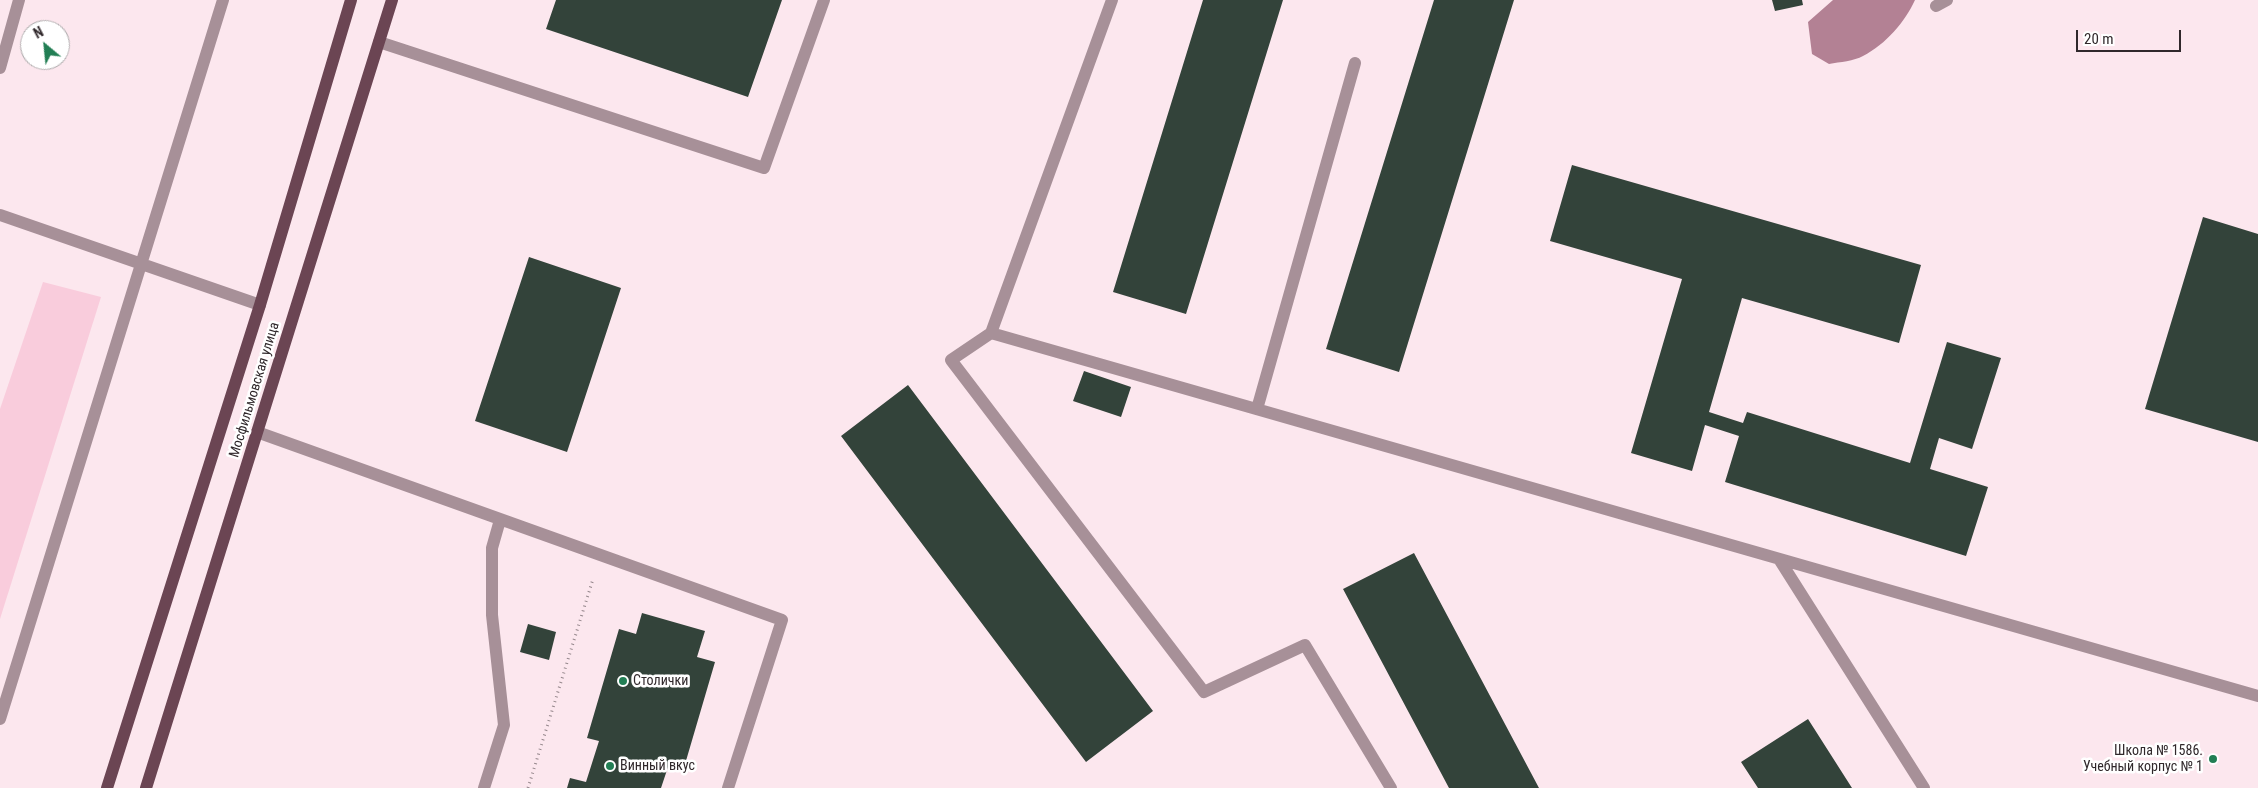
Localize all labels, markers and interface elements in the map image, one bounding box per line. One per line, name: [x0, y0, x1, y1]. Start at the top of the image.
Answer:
north arrow: [20, 20, 70, 70]
scale bar: [2078, 20, 2183, 52]
text: N: [31, 24, 46, 42]
text: 20 m: [2084, 30, 2114, 48]
street label: Мосфильмовская улица: [226, 320, 284, 460]
place label: Столички: [633, 673, 688, 689]
marker: Столички: [617, 675, 629, 687]
place label: Школа № 1586. Учебный корпус № 1: [2083, 743, 2203, 776]
marker: Школа № 1586. Учебный корпус № 1: [2207, 753, 2219, 765]
place label: Винный вкус: [620, 758, 695, 774]
marker: Винный вкус: [604, 760, 616, 772]

